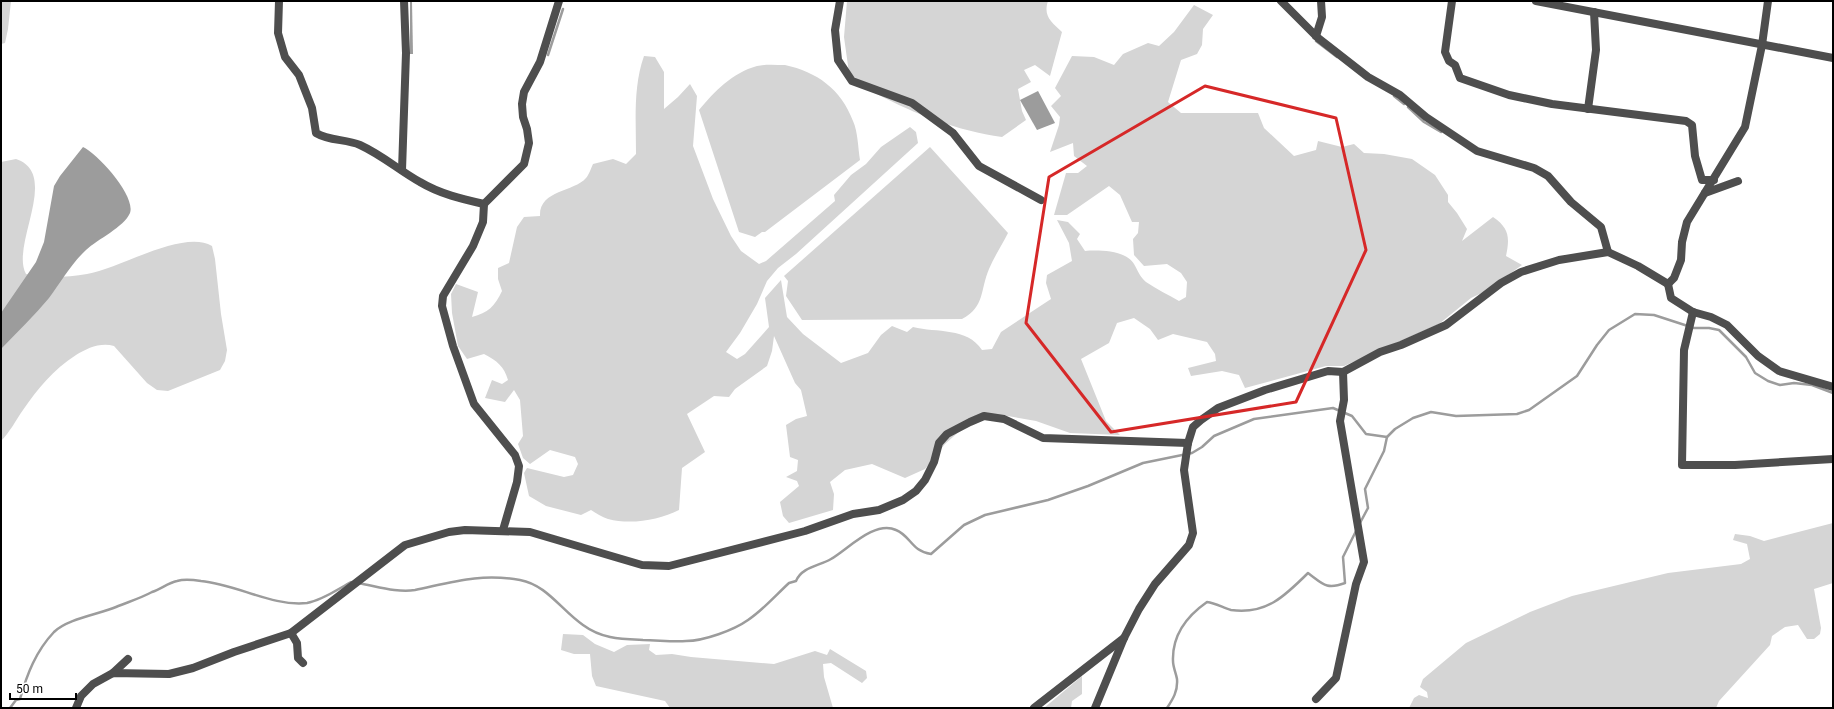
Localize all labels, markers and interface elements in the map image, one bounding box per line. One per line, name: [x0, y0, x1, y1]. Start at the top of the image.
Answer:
scale bar: [10, 675, 76, 701]
text: 50 m: [16, 682, 43, 696]

